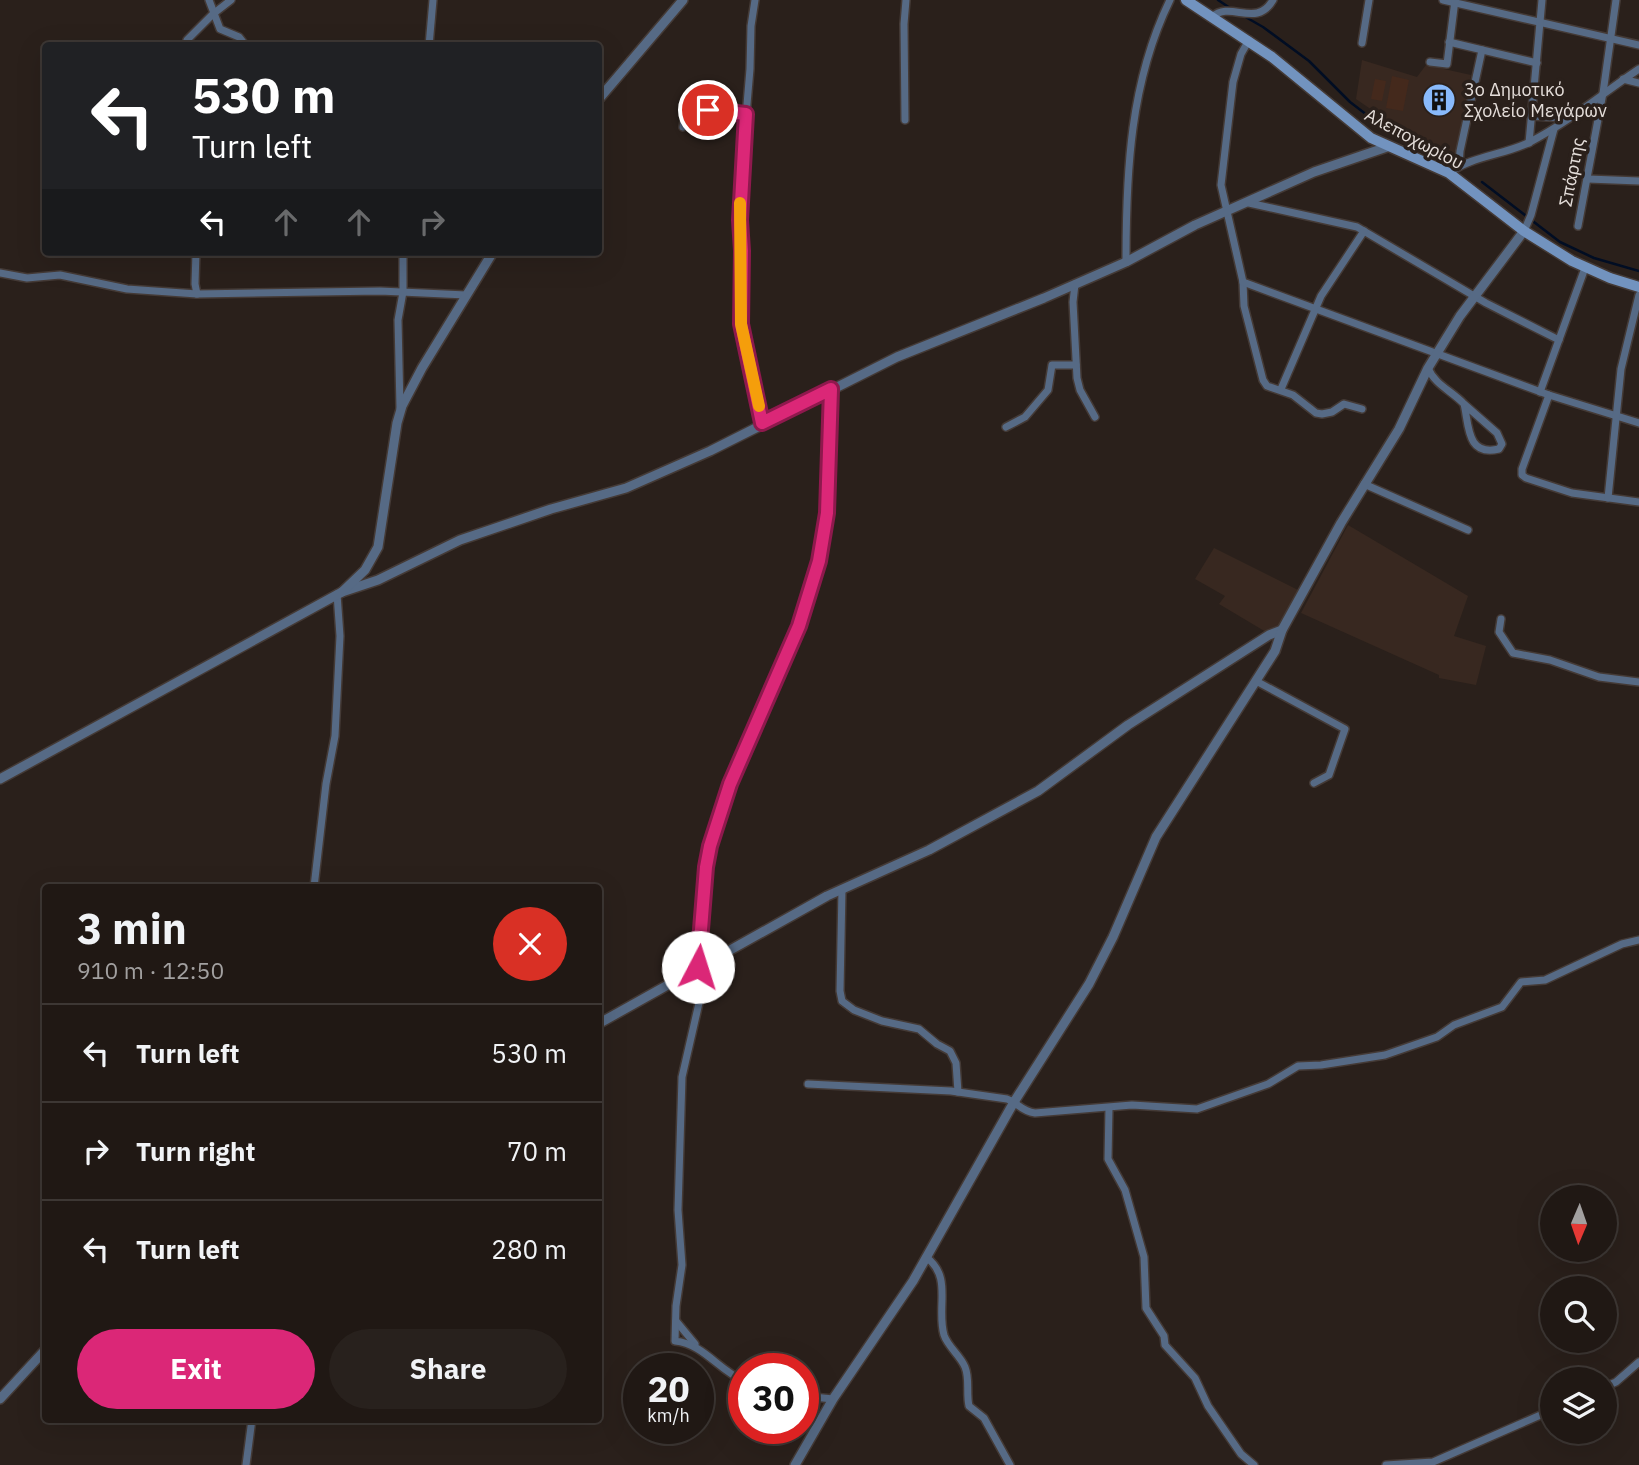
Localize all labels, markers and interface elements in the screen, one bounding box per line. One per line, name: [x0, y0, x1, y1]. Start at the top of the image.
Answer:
text: 530 m: [192, 63, 336, 126]
icon: left: [77, 70, 168, 161]
place label: 3ο Δημοτικό Σχολείο Μεγάρων: [1464, 78, 1607, 122]
pin: [678, 80, 738, 140]
building icon: 3ο Δημοτικό Σχολείο Μεγάρων: [1420, 81, 1458, 119]
icon: arrive: [689, 91, 727, 129]
street label: Αλεποχωρίου: [1361, 103, 1468, 174]
text: Turn left: [192, 125, 312, 167]
street label: Σπάρτης: [1554, 135, 1590, 208]
icon: left: [194, 203, 232, 241]
icon: ahead: [267, 203, 305, 241]
icon: ahead: [340, 203, 378, 241]
icon: right: [413, 203, 451, 241]
text: 3 min: [77, 901, 187, 956]
button: close: [493, 907, 567, 981]
position arrow: [661, 930, 735, 1004]
text: 910 m · 12:50: [77, 955, 224, 985]
icon: left: [77, 1034, 115, 1072]
text: Turn left: [136, 1036, 239, 1070]
text: 530 m: [491, 1036, 567, 1070]
icon: right: [77, 1132, 115, 1170]
text: Turn right: [136, 1134, 255, 1168]
text: 70 m: [507, 1134, 567, 1168]
north arrow: [1540, 1185, 1617, 1262]
map controls: [1540, 1185, 1617, 1444]
icon: left: [77, 1230, 115, 1268]
text: Turn left: [136, 1232, 239, 1266]
text: 280 m: [491, 1232, 567, 1266]
button: search: [1540, 1276, 1617, 1353]
button: Exit: [77, 1329, 315, 1409]
button: Share: [329, 1329, 567, 1409]
speed limit sign: 30: [728, 1353, 819, 1444]
text: 20: [647, 1366, 690, 1412]
button: layers: [1540, 1367, 1617, 1444]
text: km/h: [647, 1404, 690, 1427]

